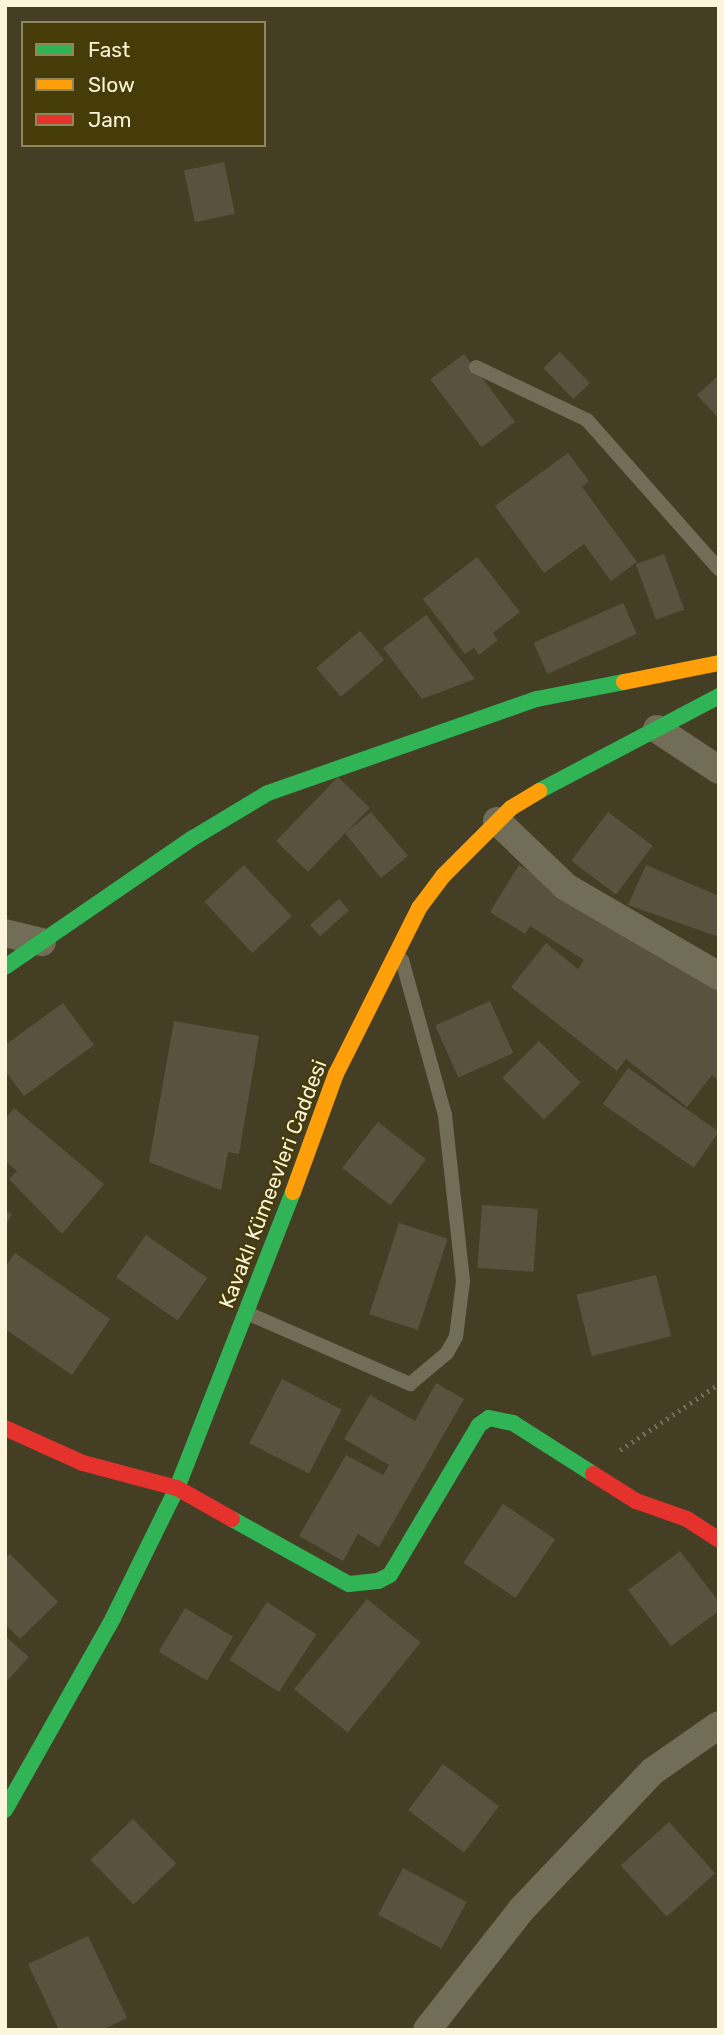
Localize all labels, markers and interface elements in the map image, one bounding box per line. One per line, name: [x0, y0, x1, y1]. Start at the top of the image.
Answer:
legend: [21, 21, 266, 147]
text: Fast: [88, 37, 130, 62]
text: Slow: [88, 72, 135, 97]
text: Jam: [88, 107, 132, 132]
street label: Kavaklı Kümeevleri Caddesi: [214, 1056, 332, 1312]

